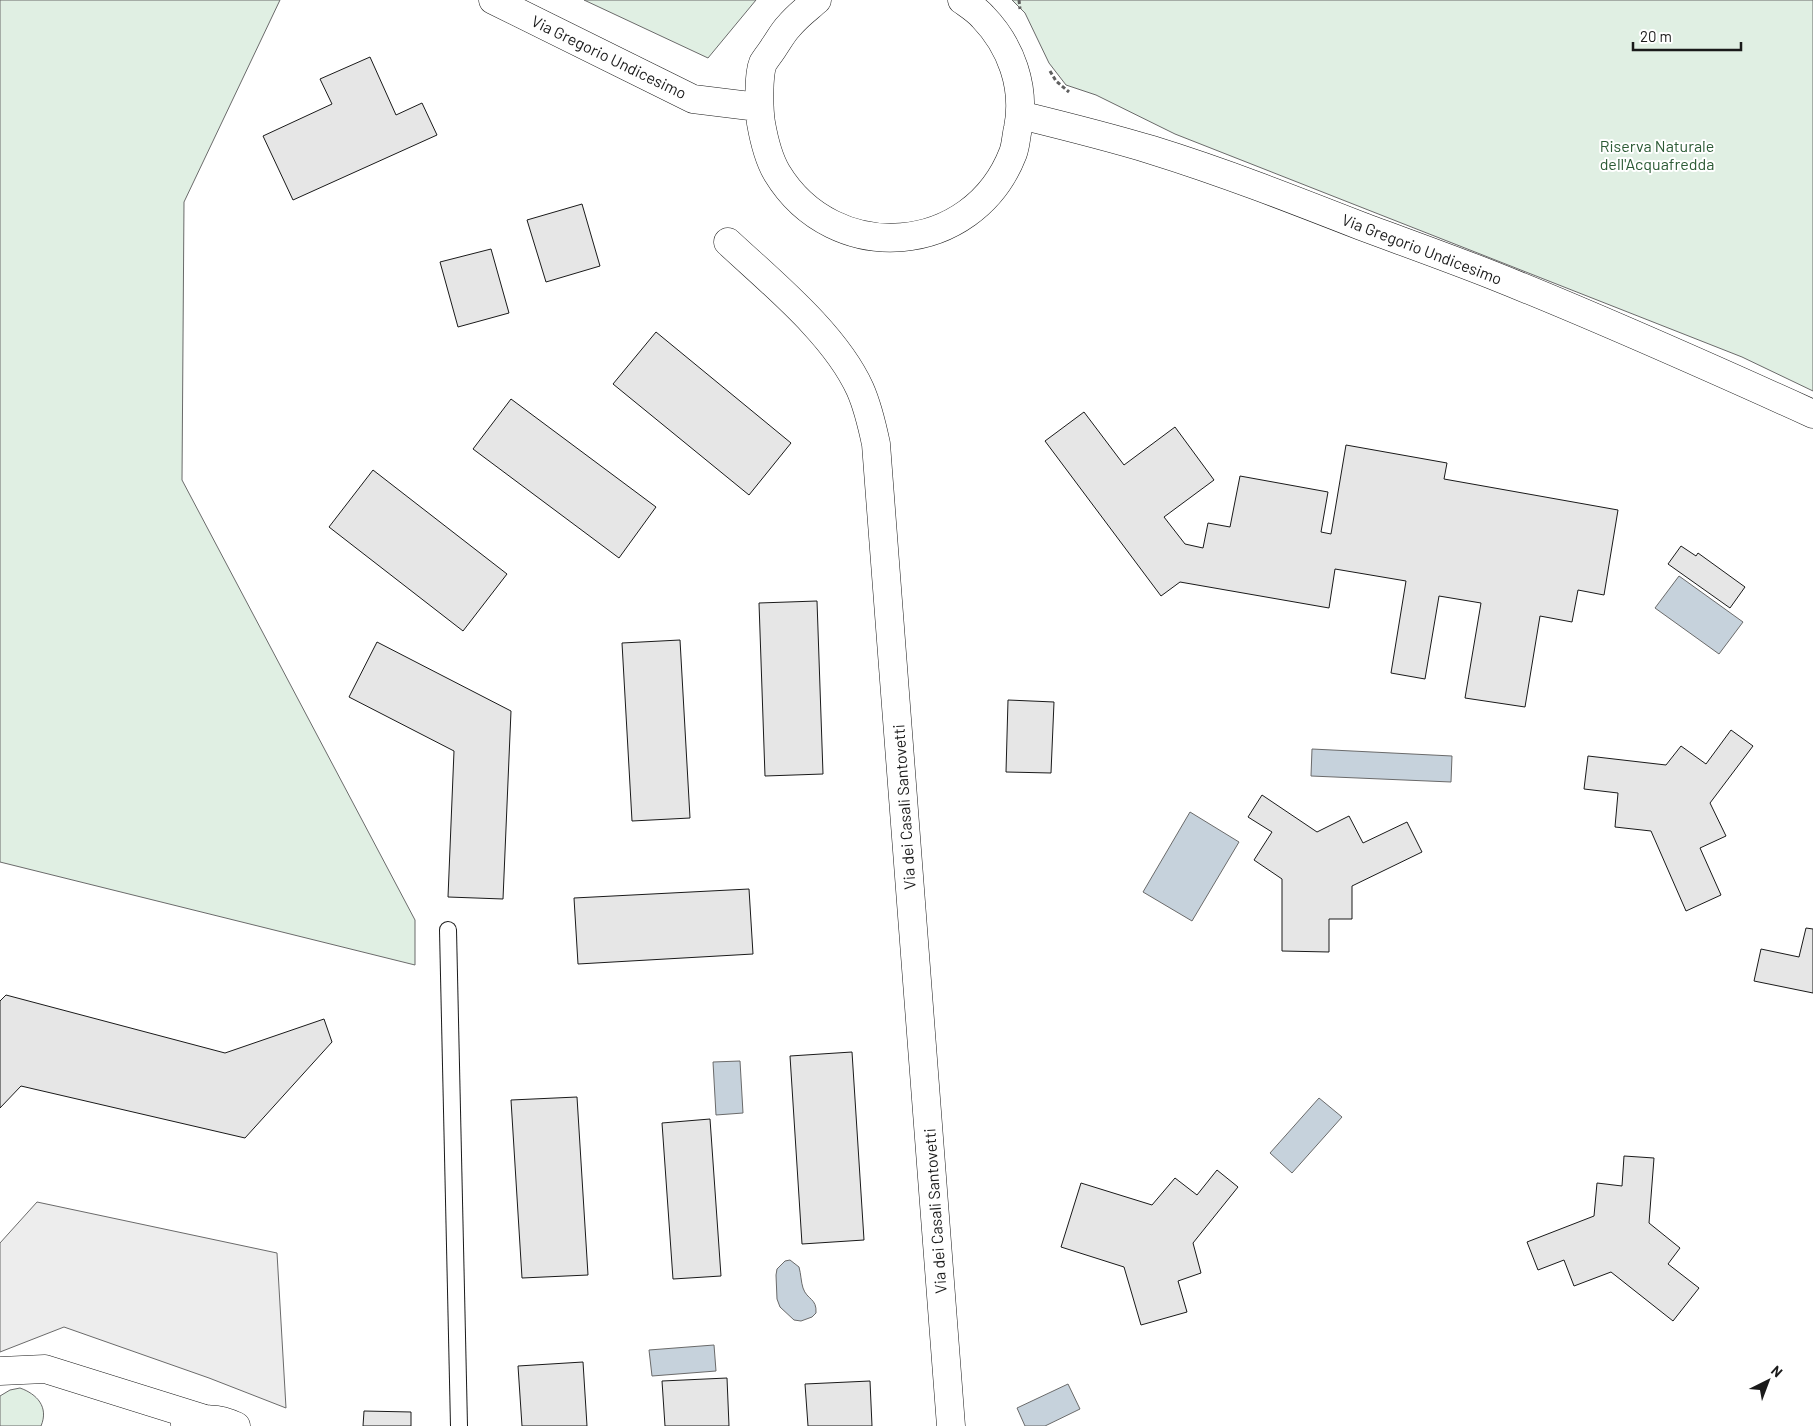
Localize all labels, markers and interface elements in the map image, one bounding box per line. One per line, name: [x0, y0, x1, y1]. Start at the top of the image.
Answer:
street label: Via Gregorio Undicesimo: [529, 11, 690, 102]
scale bar: [1633, 20, 1740, 52]
text: 20 m: [1640, 27, 1672, 45]
park label: Riserva Naturale dell'Acquafredda: [1600, 136, 1714, 173]
street label: Via Gregorio Undicesimo: [1339, 209, 1505, 288]
street label: Via dei Casali Santovetti: [888, 724, 919, 890]
street label: Via dei Casali Santovetti: [919, 1128, 950, 1294]
north arrow: [1743, 1356, 1793, 1406]
text: N: [1768, 1362, 1786, 1380]

